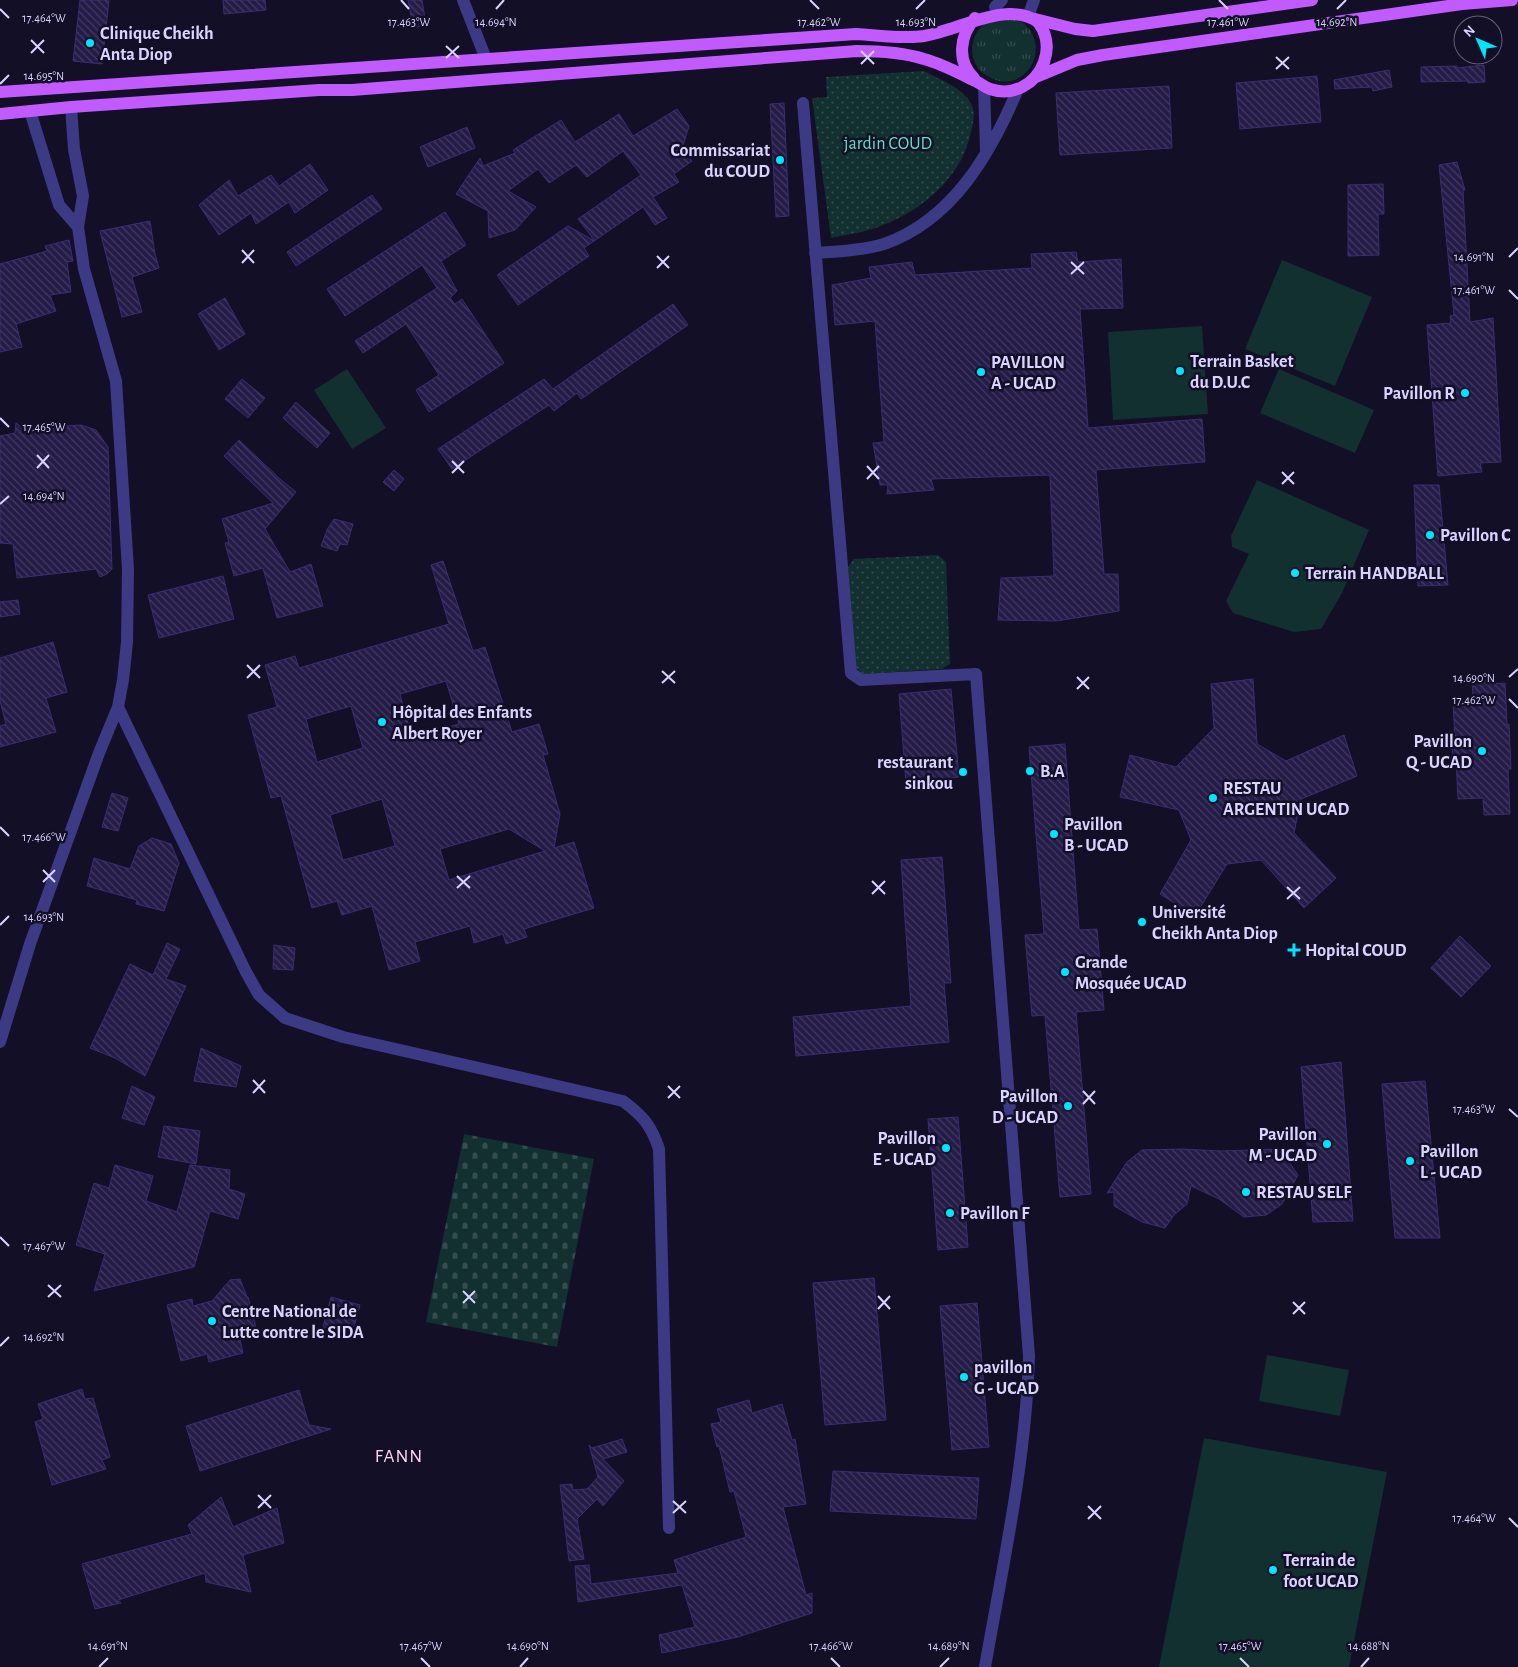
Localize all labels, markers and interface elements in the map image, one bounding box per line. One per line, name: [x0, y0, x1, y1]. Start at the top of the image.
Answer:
text: 17.464°W: [22, 12, 66, 24]
north arrow: [1453, 15, 1503, 65]
text: 17.463°W: [388, 16, 431, 28]
text: 14.694°N: [475, 16, 517, 28]
text: 17.462°W: [797, 16, 841, 28]
text: 14.693°N: [896, 16, 936, 28]
text: 17.461°W: [1207, 16, 1249, 28]
text: 14.692°N: [1316, 16, 1358, 28]
text: N: [1461, 23, 1478, 40]
place label: Clinique Cheikh Anta Diop: [100, 25, 214, 64]
marker: Clinique Cheikh Anta Diop: [84, 37, 96, 49]
text: 14.695°N: [24, 70, 64, 82]
park label: jardin COUD: [844, 135, 932, 153]
place label: Commissariat du COUD: [670, 142, 770, 181]
marker: Commissariat du COUD: [774, 154, 786, 166]
text: 14.691°N: [1454, 251, 1494, 263]
text: 17.461°W: [1453, 284, 1495, 296]
place label: Terrain Basket du D.U.C: [1190, 353, 1294, 392]
place label: PAVILLON A - UCAD: [991, 354, 1065, 393]
marker: Terrain Basket du D.U.C: [1174, 365, 1186, 377]
marker: PAVILLON A - UCAD: [975, 366, 987, 378]
place label: Pavillon R: [1383, 385, 1455, 403]
marker: Pavillon R: [1459, 387, 1471, 399]
text: 17.465°W: [23, 421, 66, 433]
text: 14.694°N: [23, 490, 65, 502]
place label: Pavillon C: [1440, 527, 1511, 545]
marker: Pavillon C: [1424, 529, 1436, 541]
place label: Terrain HANDBALL: [1305, 565, 1444, 583]
marker: Terrain HANDBALL: [1289, 567, 1301, 579]
text: 14.690°N: [1453, 672, 1495, 684]
text: 17.462°W: [1452, 694, 1496, 706]
place label: Hôpital des Enfants Albert Royer: [392, 704, 532, 743]
marker: Hôpital des Enfants Albert Royer: [376, 716, 388, 728]
place label: Pavillon Q - UCAD: [1406, 733, 1472, 772]
marker: Pavillon Q - UCAD: [1476, 745, 1488, 757]
place label: restaurant sinkou: [877, 754, 954, 793]
place label: B.A: [1040, 763, 1065, 781]
marker: B.A: [1024, 765, 1036, 777]
marker: restaurant sinkou: [957, 766, 969, 778]
place label: RESTAU ARGENTIN UCAD: [1223, 780, 1350, 819]
marker: RESTAU ARGENTIN UCAD: [1207, 792, 1219, 804]
place label: Pavillon B - UCAD: [1064, 816, 1129, 855]
marker: Pavillon B - UCAD: [1048, 828, 1060, 840]
text: 17.466°W: [22, 831, 66, 843]
place label: Université Cheikh Anta Diop: [1152, 904, 1278, 943]
text: 14.693°N: [24, 911, 64, 923]
marker: Université Cheikh Anta Diop: [1136, 916, 1148, 928]
place label: Hopital COUD: [1305, 942, 1407, 960]
marker: Hopital COUD: [1287, 943, 1301, 957]
place label: Grande Mosquée UCAD: [1075, 954, 1187, 993]
marker: Grande Mosquée UCAD: [1059, 966, 1071, 978]
place label: Pavillon D - UCAD: [992, 1088, 1058, 1127]
marker: Pavillon D - UCAD: [1062, 1100, 1074, 1112]
text: 17.463°W: [1453, 1103, 1496, 1115]
place label: Pavillon M - UCAD: [1248, 1126, 1317, 1165]
place label: Pavillon E - UCAD: [873, 1130, 936, 1169]
marker: Pavillon M - UCAD: [1321, 1138, 1333, 1150]
marker: Pavillon E - UCAD: [940, 1142, 952, 1154]
place label: Pavillon L - UCAD: [1420, 1143, 1482, 1182]
marker: Pavillon L - UCAD: [1404, 1155, 1416, 1167]
place label: RESTAU SELF: [1256, 1184, 1352, 1202]
marker: RESTAU SELF: [1240, 1186, 1252, 1198]
place label: Pavillon F: [960, 1205, 1030, 1223]
marker: Pavillon F: [944, 1207, 956, 1219]
text: 17.467°W: [23, 1240, 66, 1252]
place label: Centre National de Lutte contre le SIDA: [222, 1303, 364, 1342]
marker: Centre National de Lutte contre le SIDA: [206, 1315, 218, 1327]
text: 14.692°N: [23, 1331, 65, 1343]
place label: pavillon G - UCAD: [974, 1359, 1039, 1398]
marker: pavillon G - UCAD: [958, 1371, 970, 1383]
district label: FANN: [375, 1447, 423, 1466]
text: 17.464°W: [1452, 1512, 1496, 1524]
place label: Terrain de foot UCAD: [1283, 1552, 1359, 1591]
marker: Terrain de foot UCAD: [1267, 1564, 1279, 1576]
text: 14.691°N: [88, 1640, 128, 1652]
text: 17.467°W: [400, 1640, 443, 1652]
text: 14.690°N: [507, 1640, 549, 1652]
text: 17.466°W: [809, 1640, 853, 1652]
text: 14.689°N: [928, 1640, 970, 1652]
text: 17.465°W: [1219, 1640, 1262, 1652]
text: 14.688°N: [1348, 1640, 1390, 1652]

